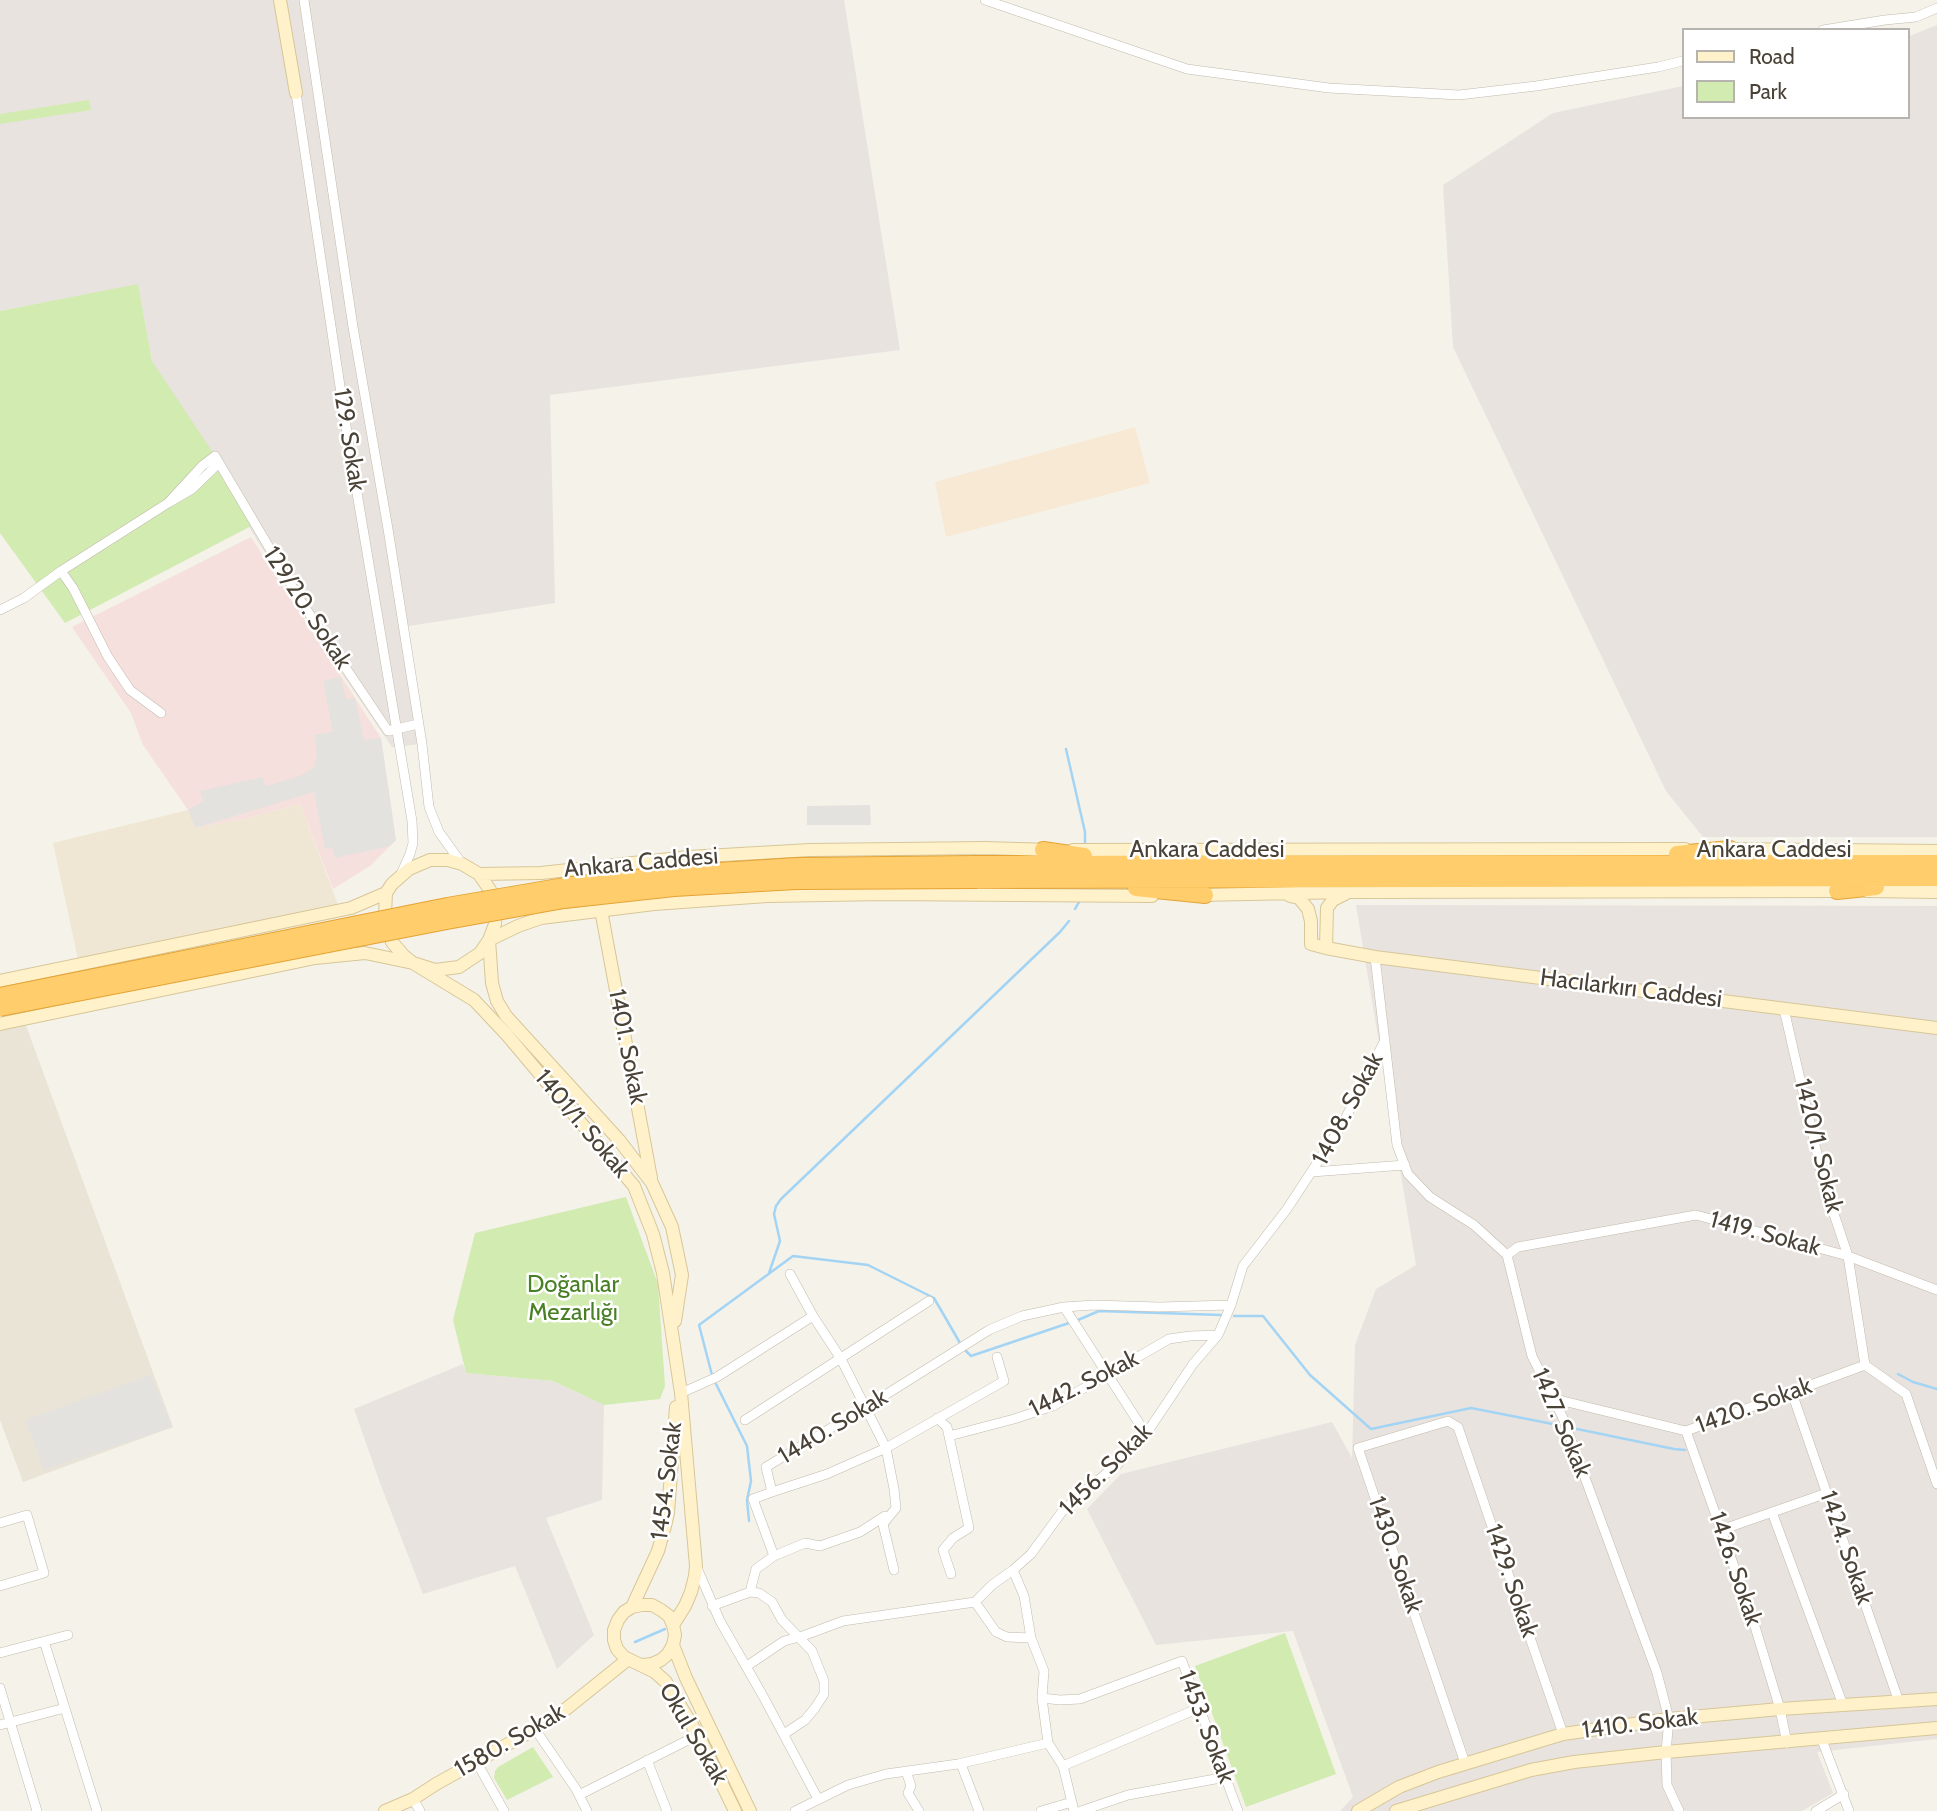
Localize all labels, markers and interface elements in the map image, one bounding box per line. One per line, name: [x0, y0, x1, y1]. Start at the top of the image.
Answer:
legend: [1682, 28, 1909, 119]
text: Road: [1749, 44, 1795, 69]
text: Park: [1749, 79, 1787, 104]
street label: 129. Sokak: [327, 386, 371, 494]
street label: 129/20. Sokak: [257, 541, 357, 675]
street label: Ankara Caddesi: [1130, 836, 1284, 864]
street label: Ankara Caddesi: [1697, 836, 1851, 864]
street label: Ankara Caddesi: [563, 842, 719, 884]
street label: Hacılarkırı Caddesi: [1538, 964, 1724, 1014]
street label: 1401. Sokak: [602, 987, 652, 1107]
street label: 1408. Sokak: [1306, 1048, 1390, 1170]
street label: 1401/1. Sokak: [528, 1064, 636, 1184]
street label: 1420/1. Sokak: [1787, 1076, 1849, 1216]
street label: 1419. Sokak: [1707, 1205, 1823, 1263]
park label: Doğanlar Mezarlığı: [527, 1271, 619, 1327]
street label: 1442. Sokak: [1025, 1344, 1143, 1424]
street label: 1427. Sokak: [1525, 1364, 1597, 1482]
street label: 1420. Sokak: [1692, 1372, 1816, 1440]
street label: 1440. Sokak: [773, 1383, 893, 1471]
street label: 1456. Sokak: [1054, 1418, 1158, 1522]
street label: 1454. Sokak: [645, 1420, 689, 1542]
street label: 1424. Sokak: [1813, 1487, 1879, 1609]
street label: 1430. Sokak: [1362, 1493, 1428, 1617]
street label: 1426. Sokak: [1702, 1508, 1768, 1630]
street label: 1429. Sokak: [1478, 1521, 1544, 1641]
street label: 1453. Sokak: [1171, 1667, 1241, 1787]
street label: Okul Sokak: [652, 1678, 734, 1790]
street label: 1580. Sokak: [450, 1698, 570, 1784]
street label: 1410. Sokak: [1581, 1703, 1699, 1745]

